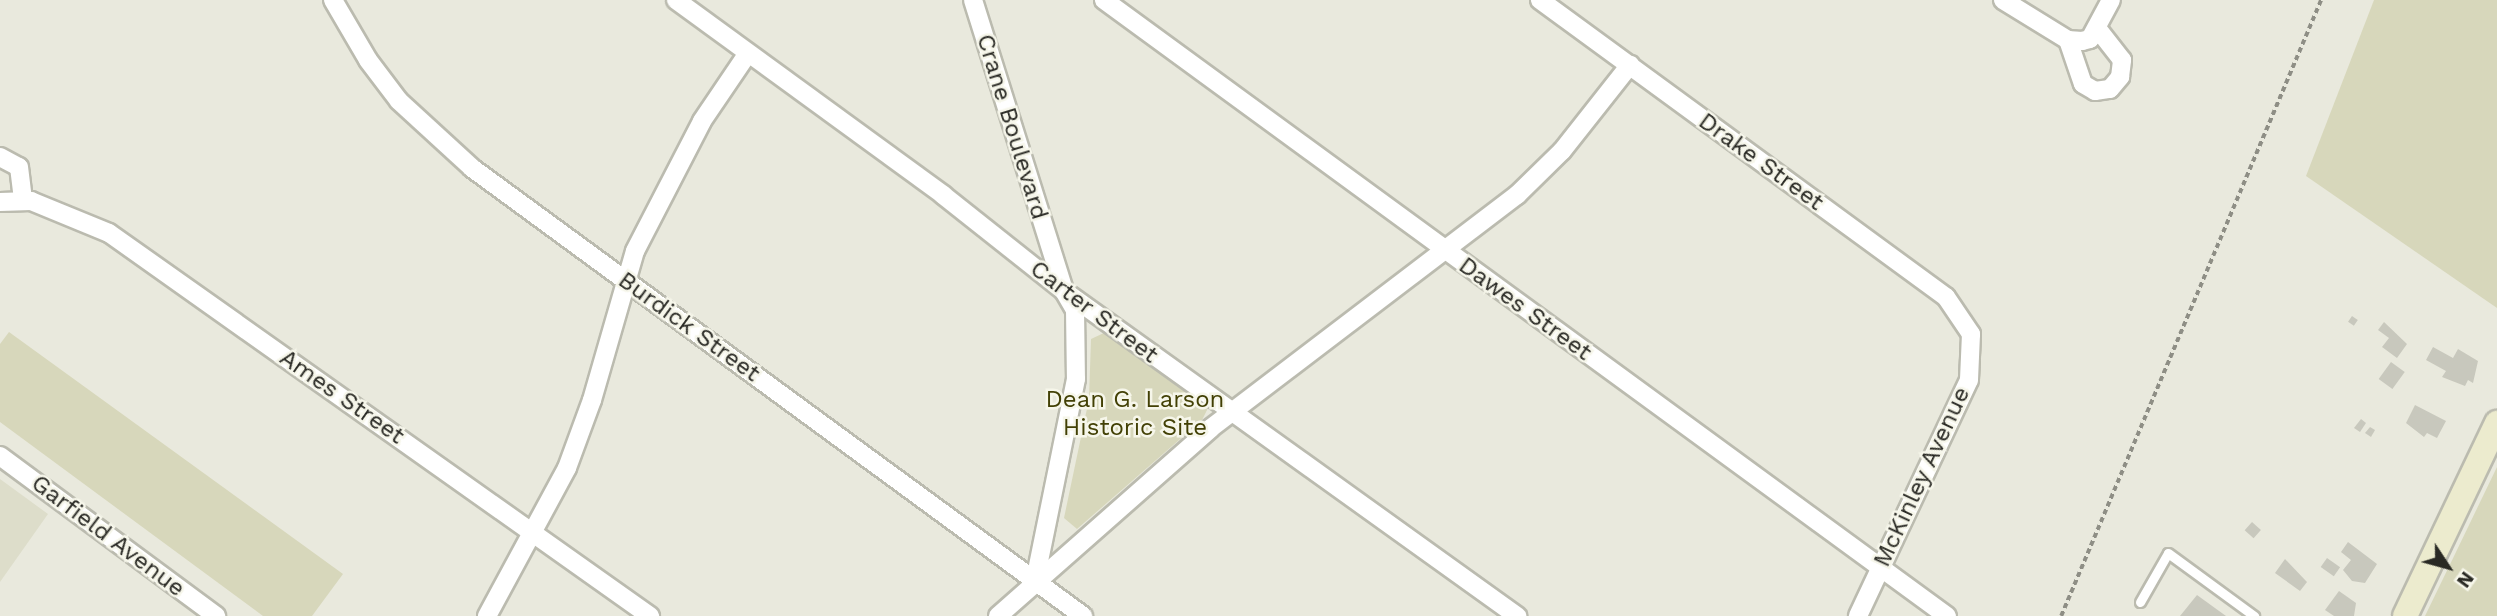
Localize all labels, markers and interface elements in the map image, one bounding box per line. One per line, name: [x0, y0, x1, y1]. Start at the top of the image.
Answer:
street label: Crane Boulevard: [970, 31, 1054, 223]
street label: Drake Street: [1693, 107, 1829, 217]
street label: Dawes Street: [1453, 251, 1597, 367]
street label: Carter Street: [1024, 254, 1164, 370]
street label: Burdick Street: [612, 266, 766, 388]
street label: Ames Street: [274, 343, 410, 451]
street label: McKinley Avenue: [1867, 382, 1977, 572]
park label: Dean G. Larson Historic Site: [1046, 386, 1224, 442]
street label: Garfield Avenue: [25, 469, 191, 603]
north arrow: [2413, 532, 2483, 602]
text: N: [2452, 567, 2479, 592]

